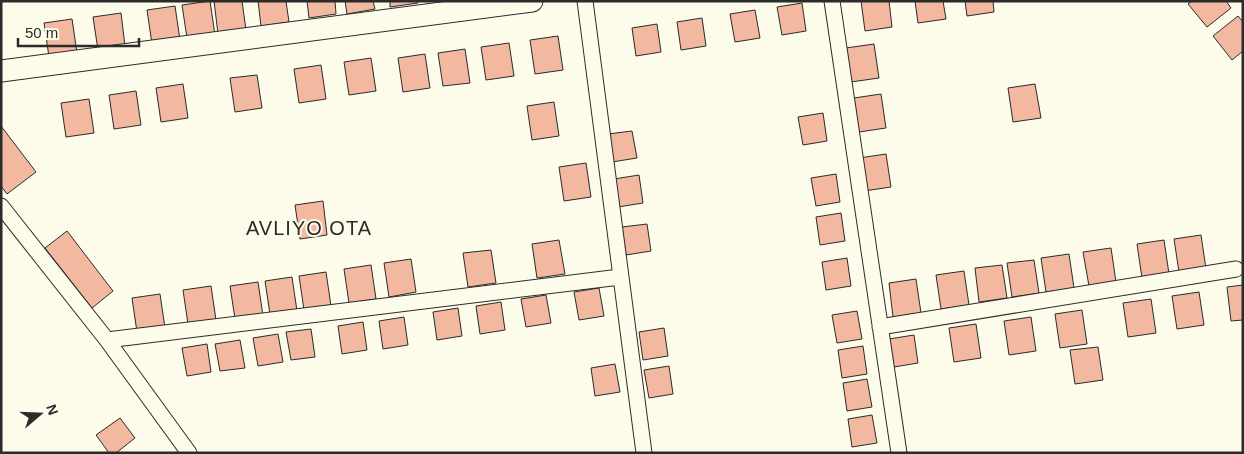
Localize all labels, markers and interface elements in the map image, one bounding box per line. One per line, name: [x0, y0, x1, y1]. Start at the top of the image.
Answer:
scale bar: [18, 15, 139, 47]
text: 50 m: [25, 24, 58, 41]
district label: AVLIYO OTA: [246, 217, 372, 239]
north arrow: [15, 389, 65, 439]
text: N: [43, 402, 62, 417]

